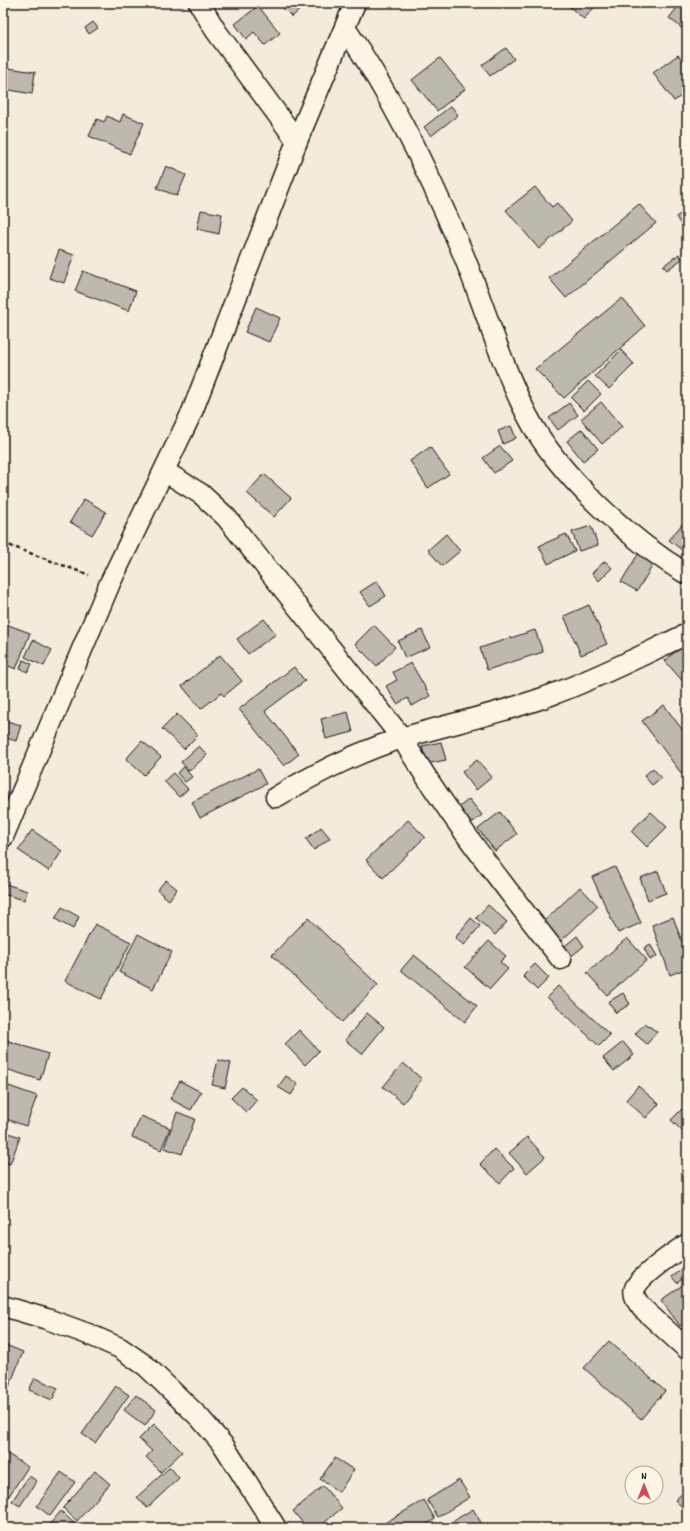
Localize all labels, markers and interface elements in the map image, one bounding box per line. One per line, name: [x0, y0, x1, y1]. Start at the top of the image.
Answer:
north arrow: [624, 1465, 664, 1505]
text: N: [641, 1469, 647, 1485]

